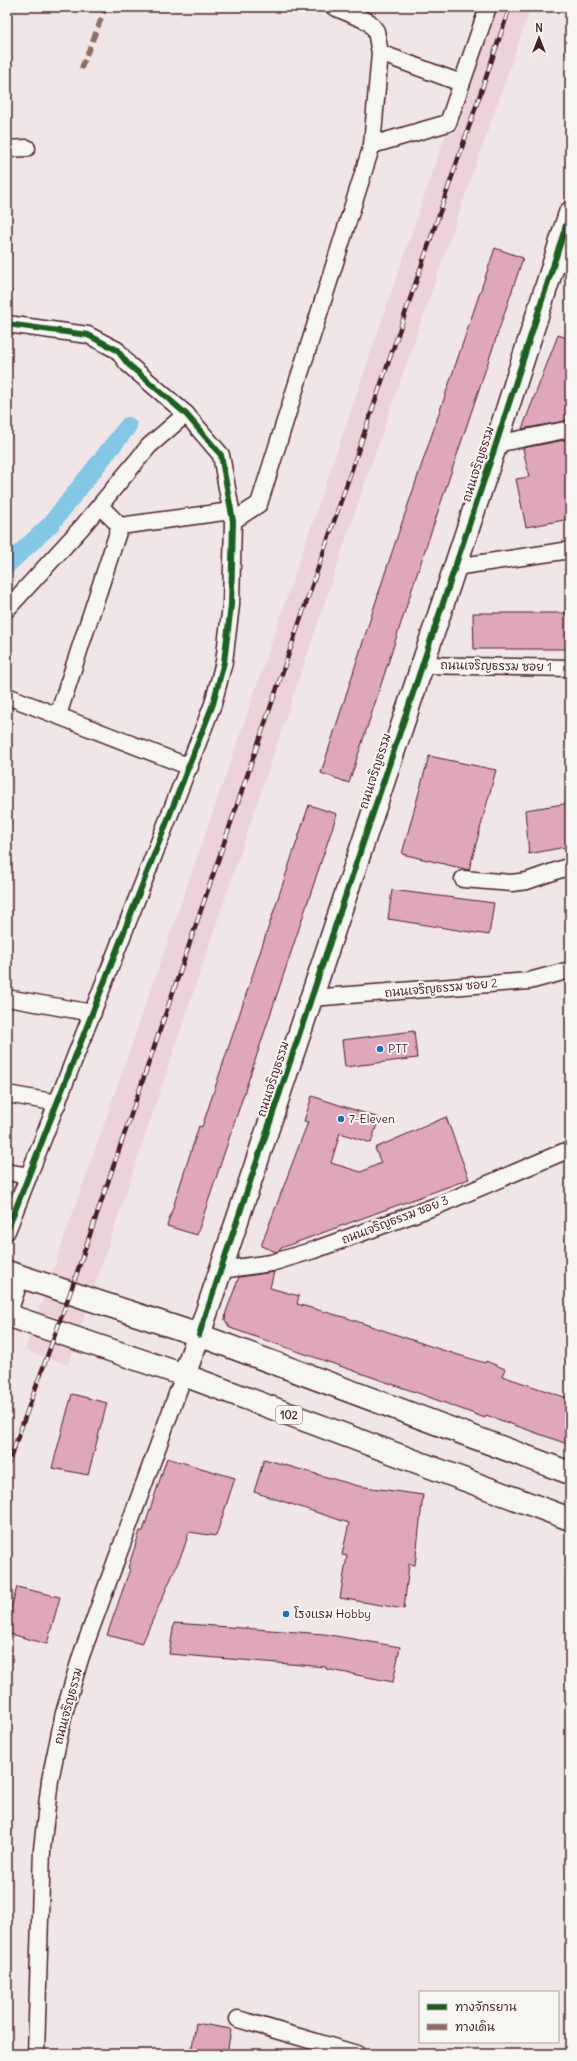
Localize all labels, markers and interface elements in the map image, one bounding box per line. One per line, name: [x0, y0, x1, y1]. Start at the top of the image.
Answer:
north arrow: [519, 18, 559, 58]
text: N: [535, 21, 543, 35]
street label: ถนนเจริญธรรม: [458, 424, 497, 504]
street label: ถนนเจริญธรรม ซอย 1: [440, 657, 552, 674]
street label: ถนนเจริญธรรม: [355, 731, 394, 811]
street label: ถนนเจริญธรรม ซอย 2: [384, 975, 498, 1000]
street label: ถนนเจริญธรรม: [253, 1039, 292, 1119]
place label: PTT: [388, 1041, 408, 1056]
marker: PTT: [375, 1044, 385, 1054]
place label: 7-Eleven: [349, 1111, 395, 1126]
marker: 7-Eleven: [336, 1114, 346, 1124]
street label: ถนนเจริญธรรม ซอย 3: [339, 1192, 451, 1247]
road number: 102: [276, 1406, 302, 1424]
place label: โรงแรม Hobby: [294, 1606, 371, 1621]
marker: โรงแรม Hobby: [281, 1609, 291, 1619]
street label: ถนนเจริญธรรม: [50, 1666, 85, 1746]
legend: [419, 1991, 559, 2043]
text: ทางจักรยาน: [455, 1999, 517, 2014]
text: ทางเดิน: [455, 2019, 495, 2034]

